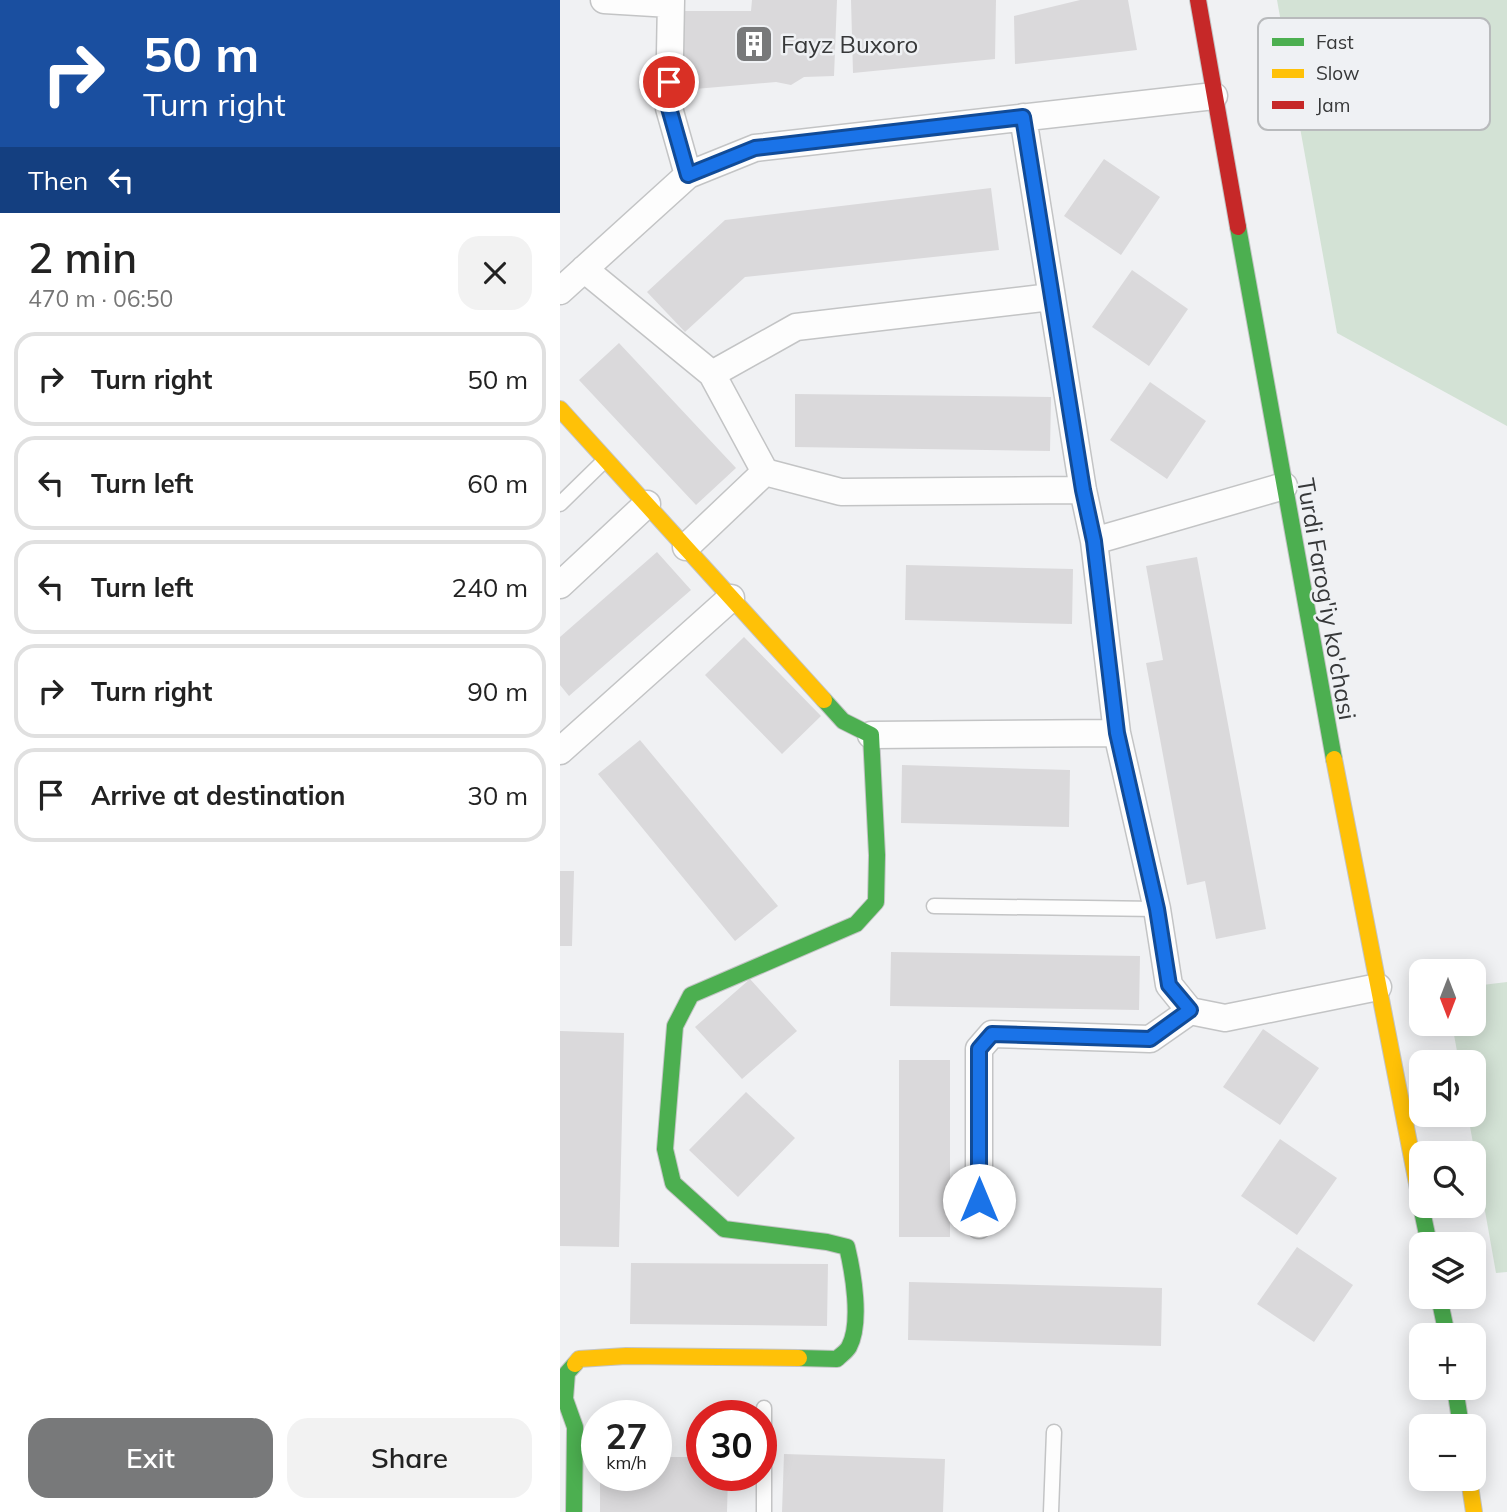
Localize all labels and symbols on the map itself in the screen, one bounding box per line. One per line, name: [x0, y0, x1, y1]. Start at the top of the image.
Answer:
legend: [1258, 18, 1490, 130]
building icon: Fayz Buxoro: [733, 23, 775, 65]
place label: Fayz Buxoro: [781, 29, 918, 59]
text: Fast: [1316, 30, 1354, 54]
pin: [639, 52, 699, 112]
text: Slow: [1316, 61, 1360, 85]
text: Jam: [1316, 93, 1350, 117]
street label: Turdi Farog'iy ko'chasi: [1291, 476, 1363, 722]
north arrow: [1409, 959, 1486, 1036]
position arrow: [942, 1163, 1016, 1237]
speed limit sign: 30: [686, 1400, 777, 1491]

